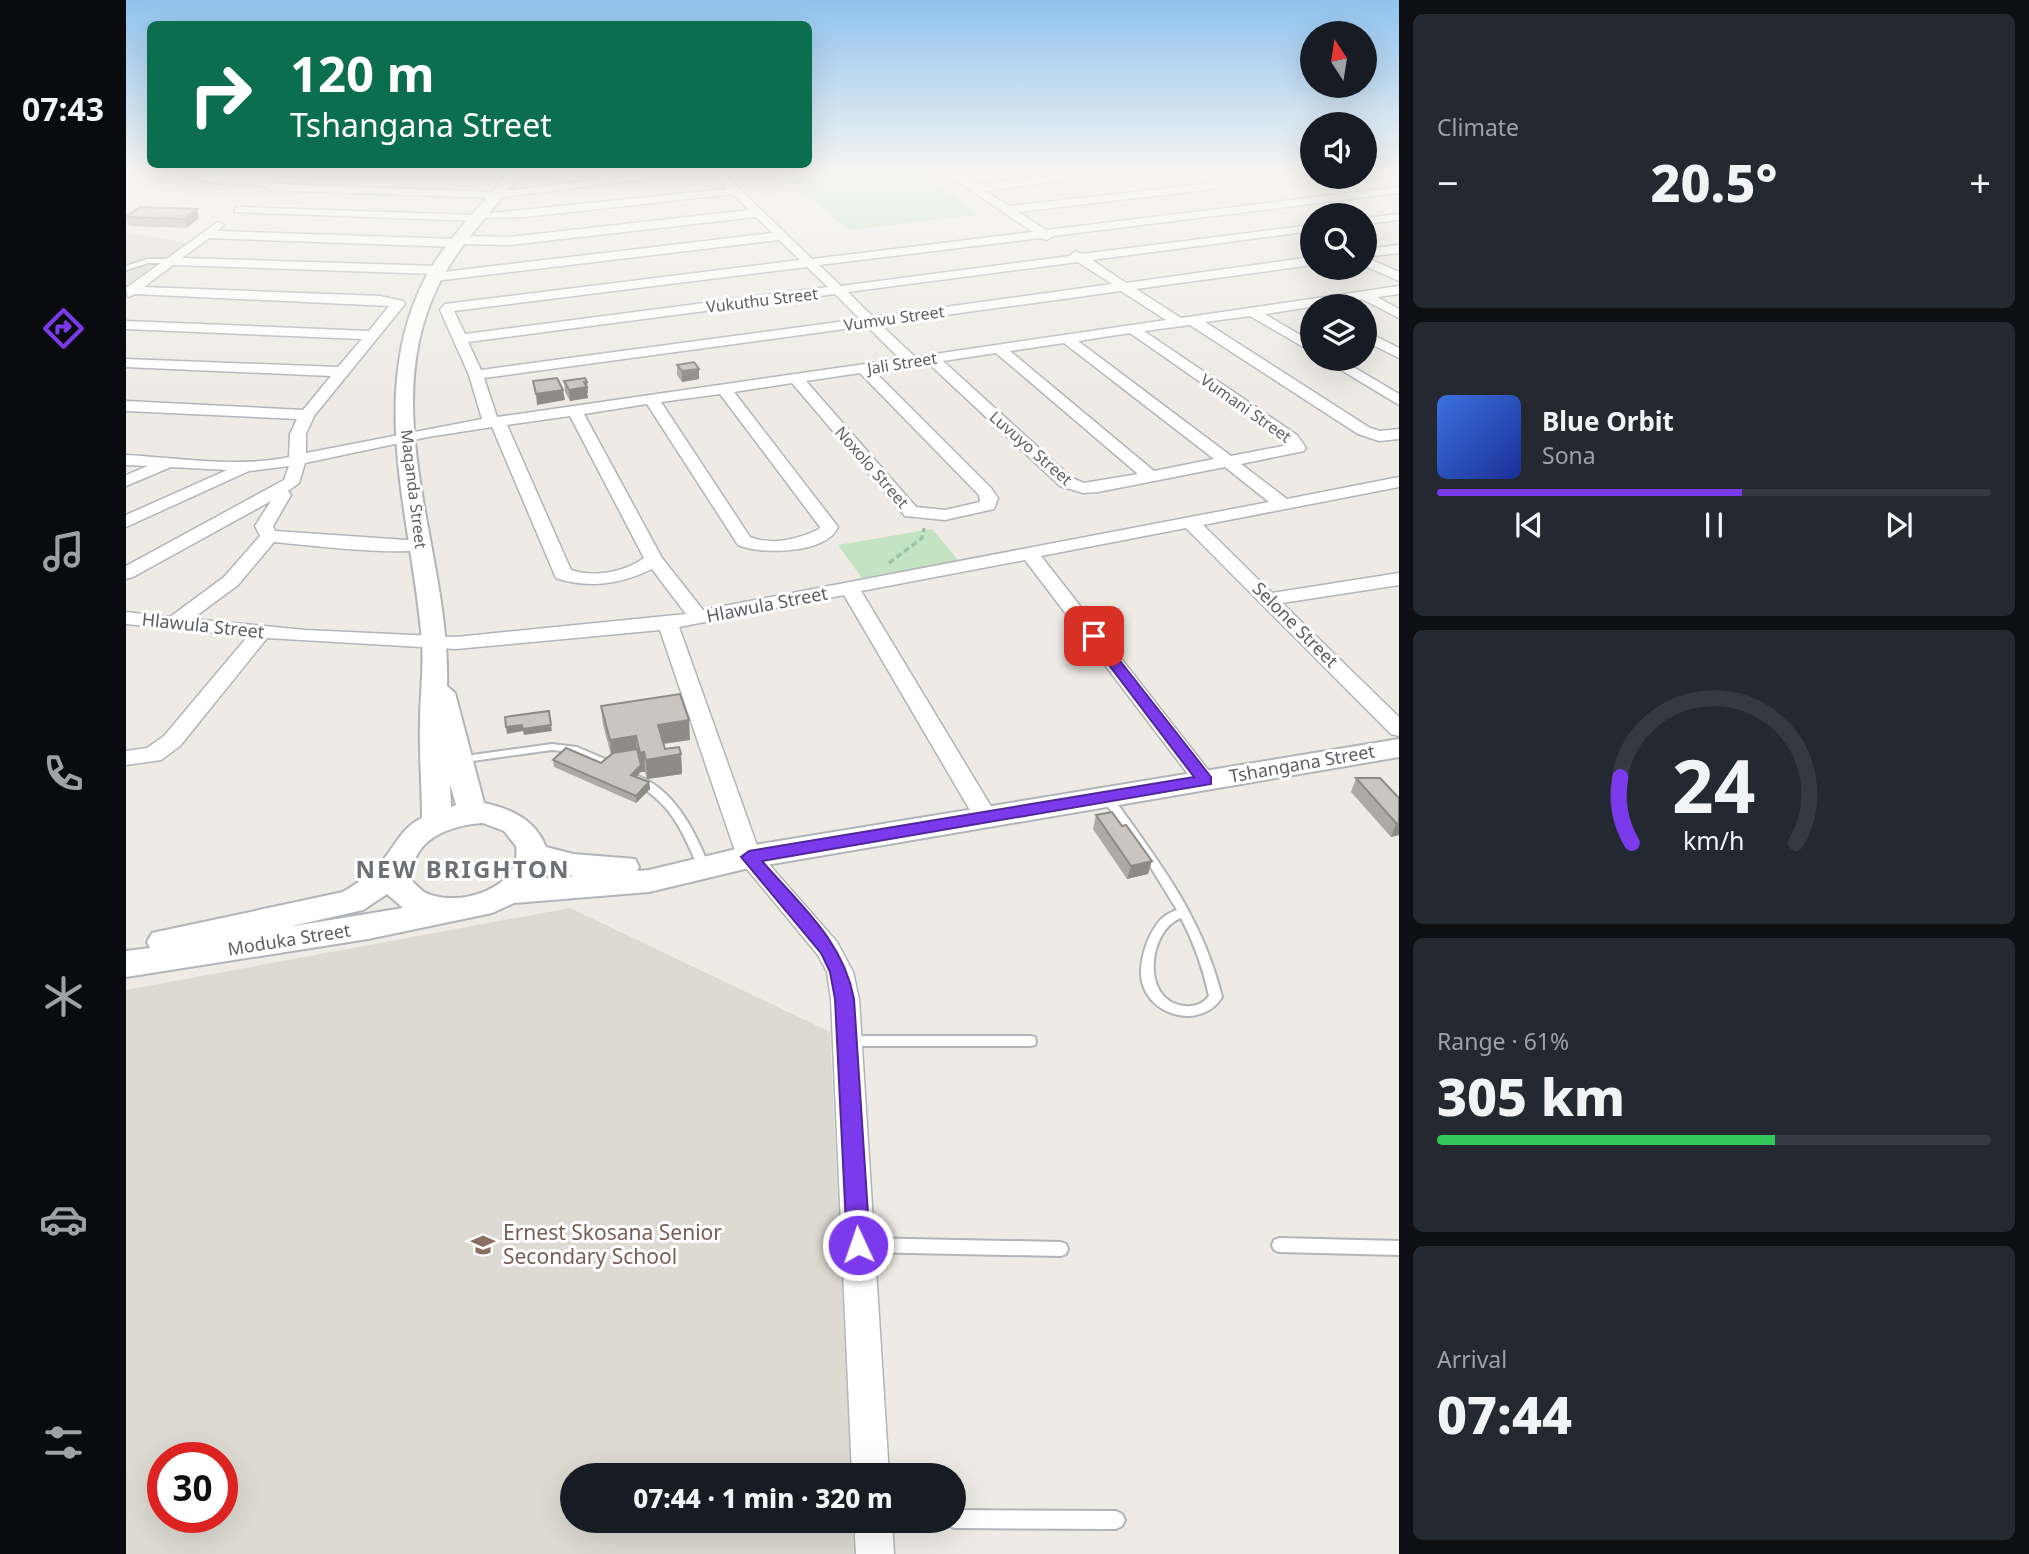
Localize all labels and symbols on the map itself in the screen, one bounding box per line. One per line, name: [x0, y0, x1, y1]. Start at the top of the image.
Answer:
north arrow: [1300, 21, 1377, 98]
street label: Vukuthu Street: [705, 282, 819, 318]
street label: Vumvu Street: [842, 300, 946, 336]
street label: Jali Street: [864, 347, 939, 380]
street label: Vumani Street: [1196, 369, 1296, 448]
street label: Luvuyo Street: [985, 406, 1077, 490]
street label: Noxolo Street: [830, 421, 914, 513]
street label: Maqanda Street: [396, 428, 432, 550]
street label: Selone Street: [1248, 576, 1344, 673]
street label: Hlawula Street: [704, 580, 830, 628]
pin: [1064, 606, 1124, 666]
street label: Hlawula Street: [141, 607, 266, 643]
street label: Tshangana Street: [1227, 738, 1377, 788]
district label: NEW BRIGHTON: [355, 852, 571, 885]
street label: Moduka Street: [226, 917, 352, 961]
position arrow: [821, 1208, 895, 1282]
place label: Ernest Skosana Senior Secondary School: [503, 1218, 722, 1270]
school or university icon: Ernest Skosana Senior Secondary School: [469, 1231, 497, 1259]
speed limit sign: 30: [147, 1442, 238, 1533]

